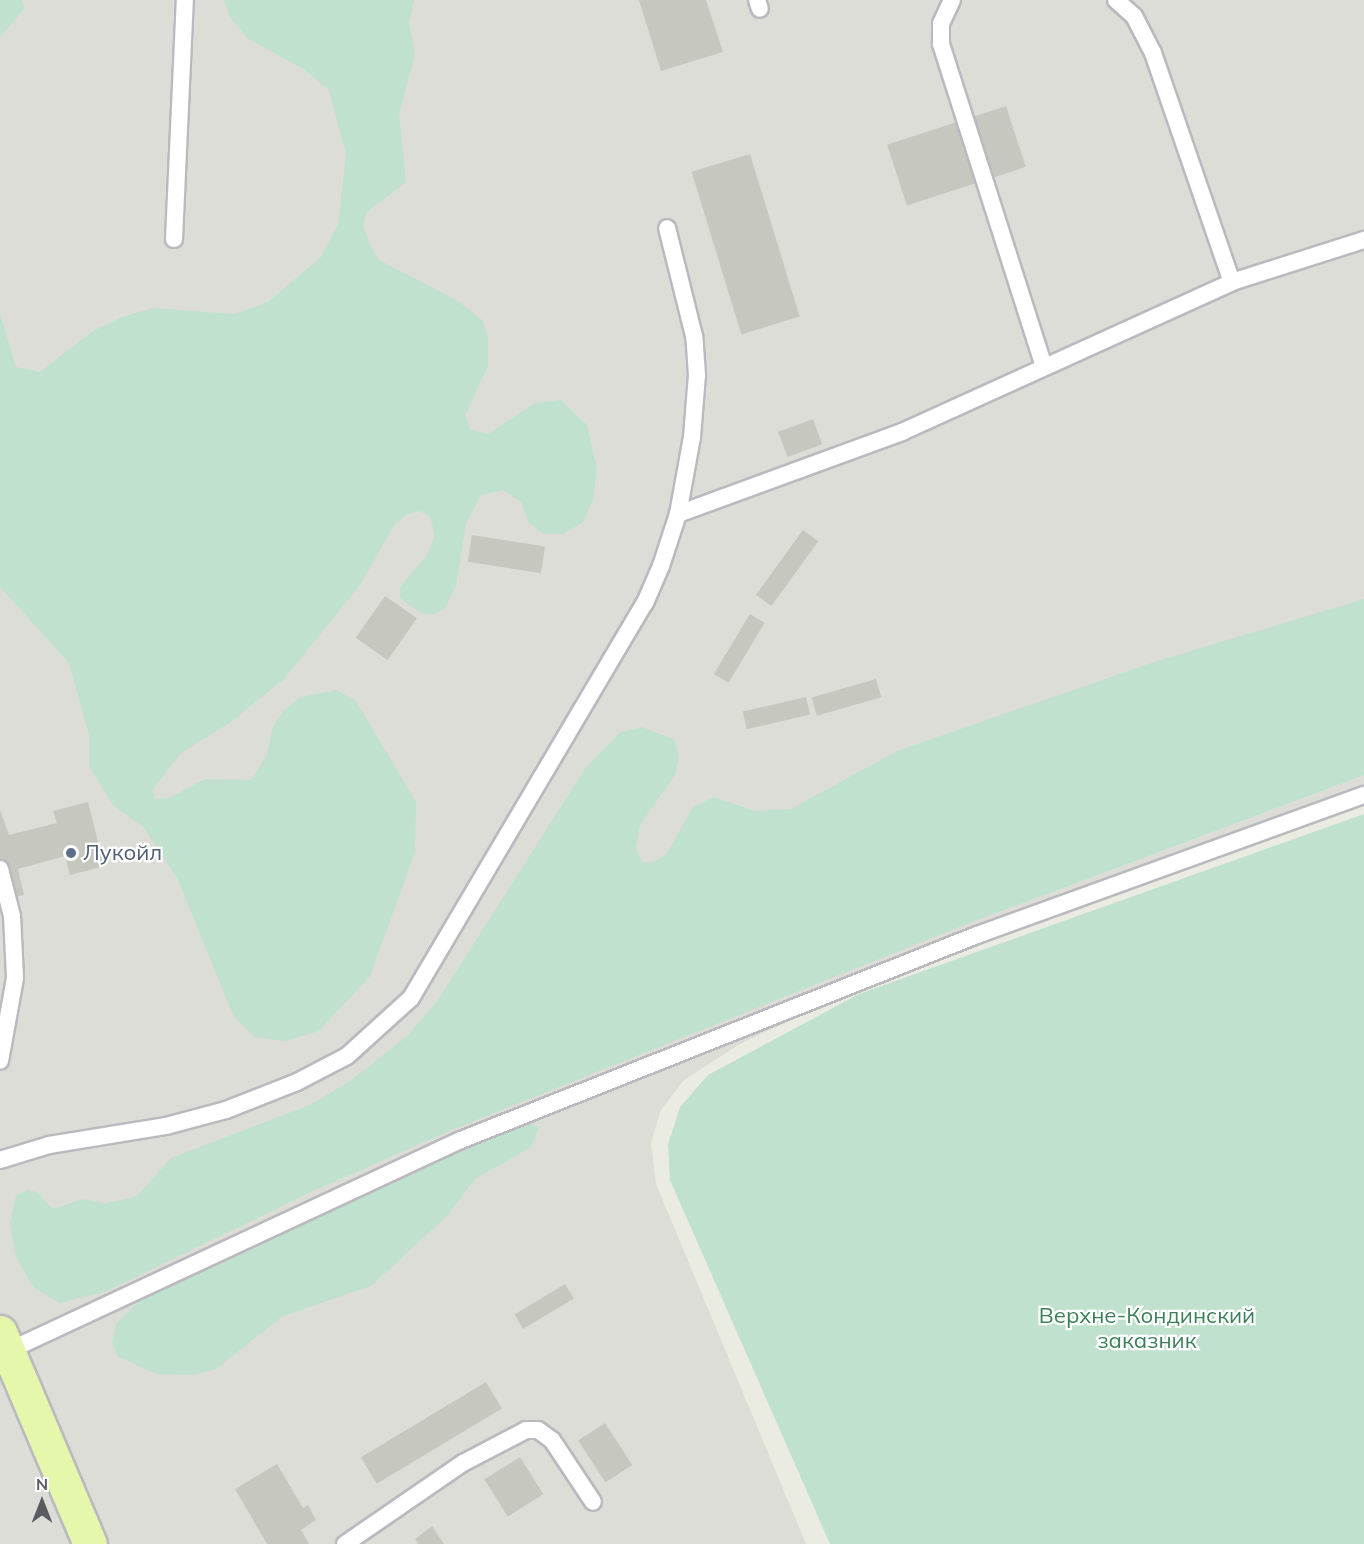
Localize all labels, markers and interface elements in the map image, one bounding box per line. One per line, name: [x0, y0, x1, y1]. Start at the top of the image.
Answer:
place label: Лукойл: [83, 840, 162, 866]
marker: Лукойл: [64, 846, 78, 860]
park label: Верхне-Кондинский заказник: [1039, 1302, 1255, 1354]
north arrow: [12, 1472, 72, 1532]
text: N: [36, 1474, 48, 1494]

